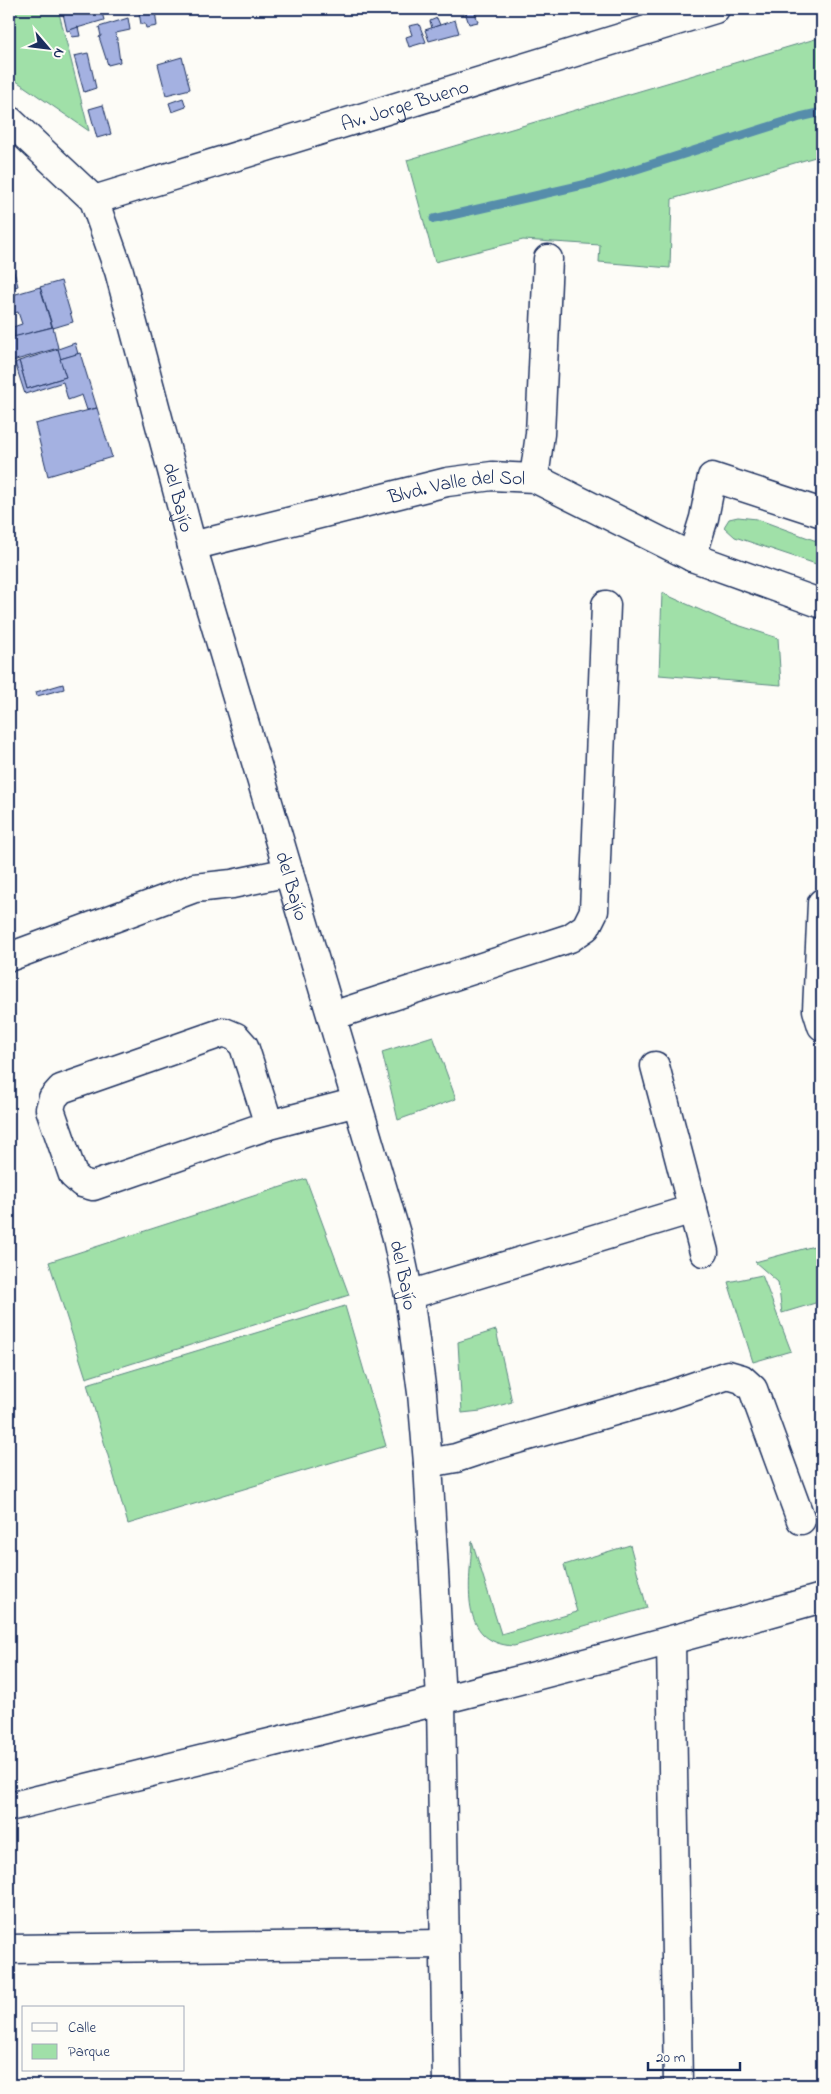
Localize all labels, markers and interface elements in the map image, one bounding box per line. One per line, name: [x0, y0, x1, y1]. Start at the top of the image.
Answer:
north arrow: [22, 22, 72, 72]
text: N: [47, 44, 70, 63]
street label: Av. Jorge Bueno: [338, 73, 473, 140]
street label: del Bajío: [154, 460, 200, 536]
street label: Blvd. Valle del Sol: [384, 464, 526, 513]
street label: del Bajío: [266, 848, 314, 925]
street label: del Bajío: [381, 1238, 423, 1312]
legend: [22, 2006, 185, 2072]
text: Calle: [68, 2017, 96, 2039]
scale bar: [648, 2039, 741, 2071]
text: Parque: [68, 2041, 110, 2063]
text: 20 m: [656, 2047, 686, 2069]

